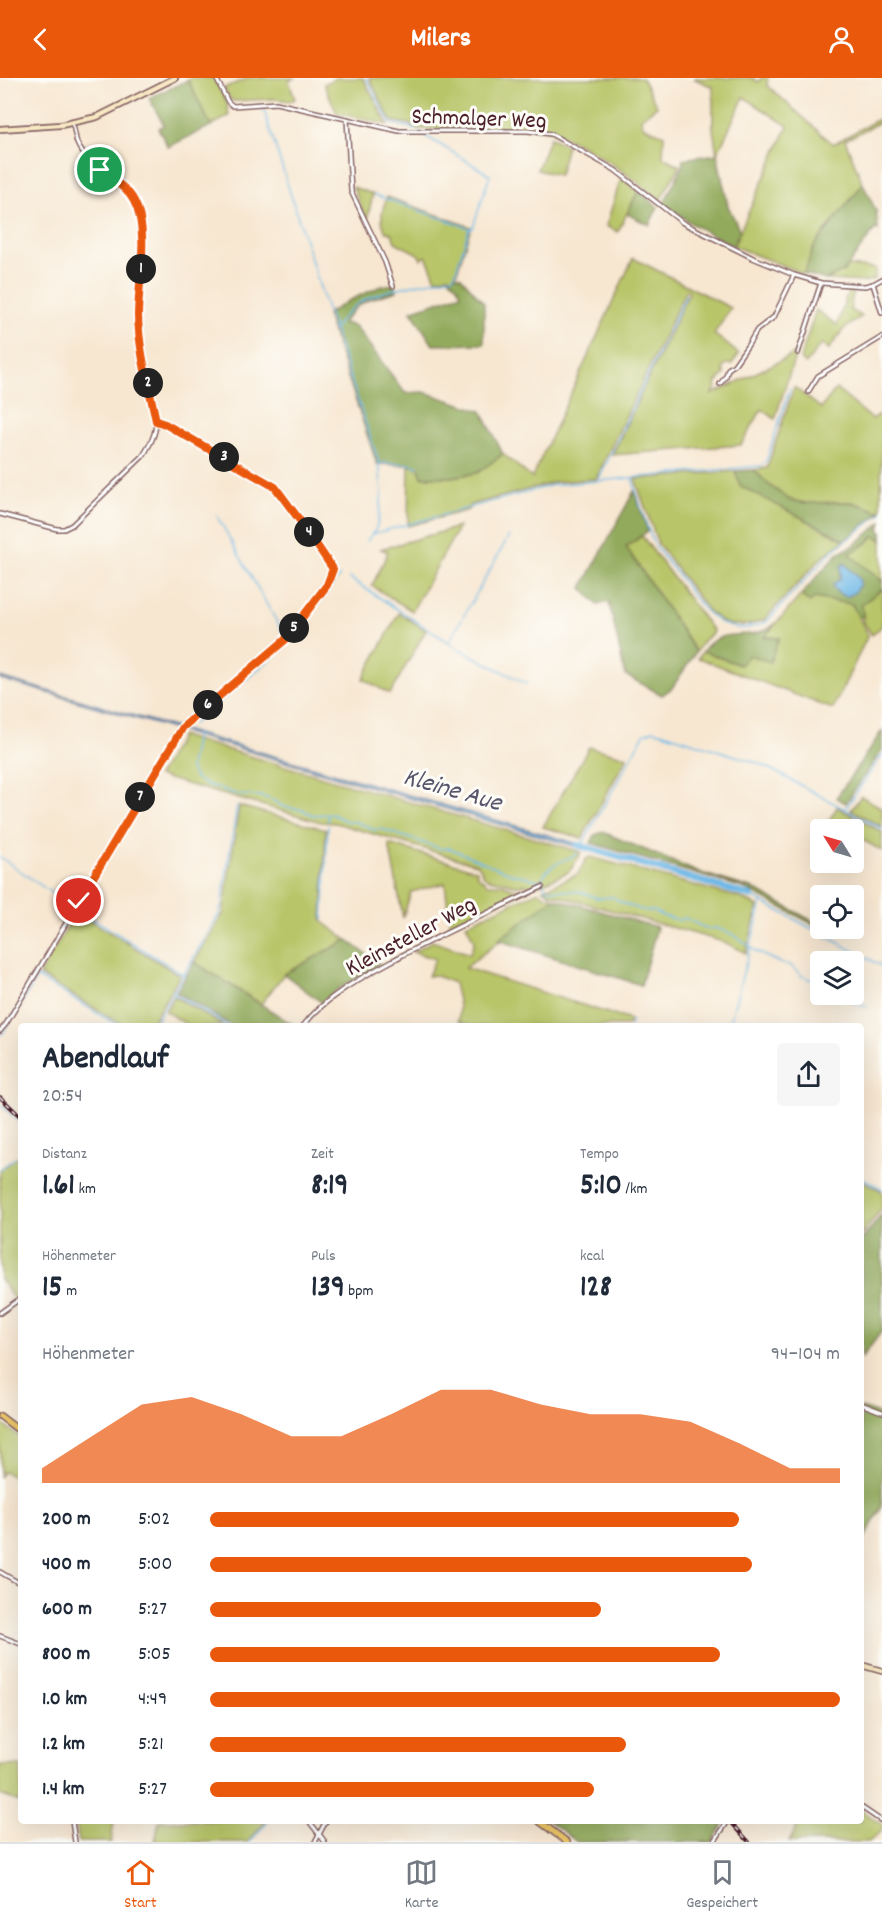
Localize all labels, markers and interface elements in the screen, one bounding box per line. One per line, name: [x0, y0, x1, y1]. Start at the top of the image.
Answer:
text: Milers: [411, 20, 471, 59]
icon: back: [24, 23, 57, 56]
icon: person: [825, 23, 858, 56]
street label: Schmalger Weg: [411, 101, 547, 139]
pin: [74, 144, 125, 195]
icon: arrive: [83, 153, 116, 186]
pin: 1: [126, 254, 156, 284]
text: 1: [139, 257, 143, 280]
pin: 2: [133, 368, 163, 398]
text: 2: [145, 371, 152, 394]
pin: 3: [209, 442, 239, 472]
text: 3: [220, 445, 228, 468]
pin: 4: [294, 517, 324, 547]
text: 4: [306, 520, 312, 543]
pin: 5: [279, 613, 309, 643]
text: 5: [290, 616, 298, 639]
pin: 6: [193, 690, 223, 720]
text: 6: [204, 693, 212, 716]
water label: Kleine Aue: [399, 760, 507, 823]
pin: 7: [125, 782, 155, 812]
text: 7: [137, 785, 143, 808]
north arrow: [810, 819, 864, 873]
map controls: [810, 819, 864, 1005]
pin: [53, 875, 104, 926]
icon: check: [62, 884, 95, 917]
button: locate: [810, 885, 864, 939]
street label: Kleinsteller Weg: [340, 889, 483, 986]
button: layers: [810, 951, 864, 1005]
text: Abendlauf: [42, 1037, 169, 1084]
button: share: [777, 1043, 840, 1106]
text: 20:54: [42, 1083, 83, 1111]
text: Distanz: [42, 1143, 87, 1166]
text: Zeit: [311, 1143, 334, 1166]
text: Tempo: [580, 1143, 619, 1166]
text: 1.61: [42, 1166, 75, 1209]
text: 8:19: [311, 1166, 348, 1209]
text: 5:10: [580, 1166, 622, 1209]
text: km: [75, 1178, 96, 1201]
text: /km: [622, 1178, 648, 1201]
text: Höhenmeter: [42, 1245, 116, 1268]
text: Puls: [311, 1245, 336, 1268]
text: kcal: [580, 1245, 604, 1268]
text: 15: [42, 1268, 62, 1311]
text: 139: [311, 1268, 345, 1311]
text: 128: [580, 1268, 612, 1311]
text: m: [62, 1280, 77, 1303]
text: bpm: [345, 1280, 374, 1303]
text: Höhenmeter: [42, 1341, 134, 1369]
text: 94–104 m: [771, 1341, 840, 1369]
text: 200 m: [42, 1506, 91, 1534]
text: 5:02: [138, 1506, 170, 1534]
text: 400 m: [42, 1551, 90, 1579]
text: 5:00: [138, 1551, 172, 1579]
text: 600 m: [42, 1596, 92, 1624]
text: 5:27: [138, 1596, 167, 1624]
text: 800 m: [42, 1641, 90, 1669]
text: 5:05: [138, 1641, 171, 1669]
text: 1.0 km: [42, 1686, 87, 1714]
text: 4:49: [138, 1686, 167, 1714]
text: 1.2 km: [42, 1731, 85, 1759]
text: 5:21: [138, 1731, 164, 1759]
text: 1.4 km: [42, 1776, 85, 1804]
text: 5:27: [138, 1776, 167, 1804]
tab: Start: [124, 1856, 157, 1915]
tab: Karte: [405, 1856, 438, 1915]
tab: Gespeichert: [686, 1856, 758, 1915]

